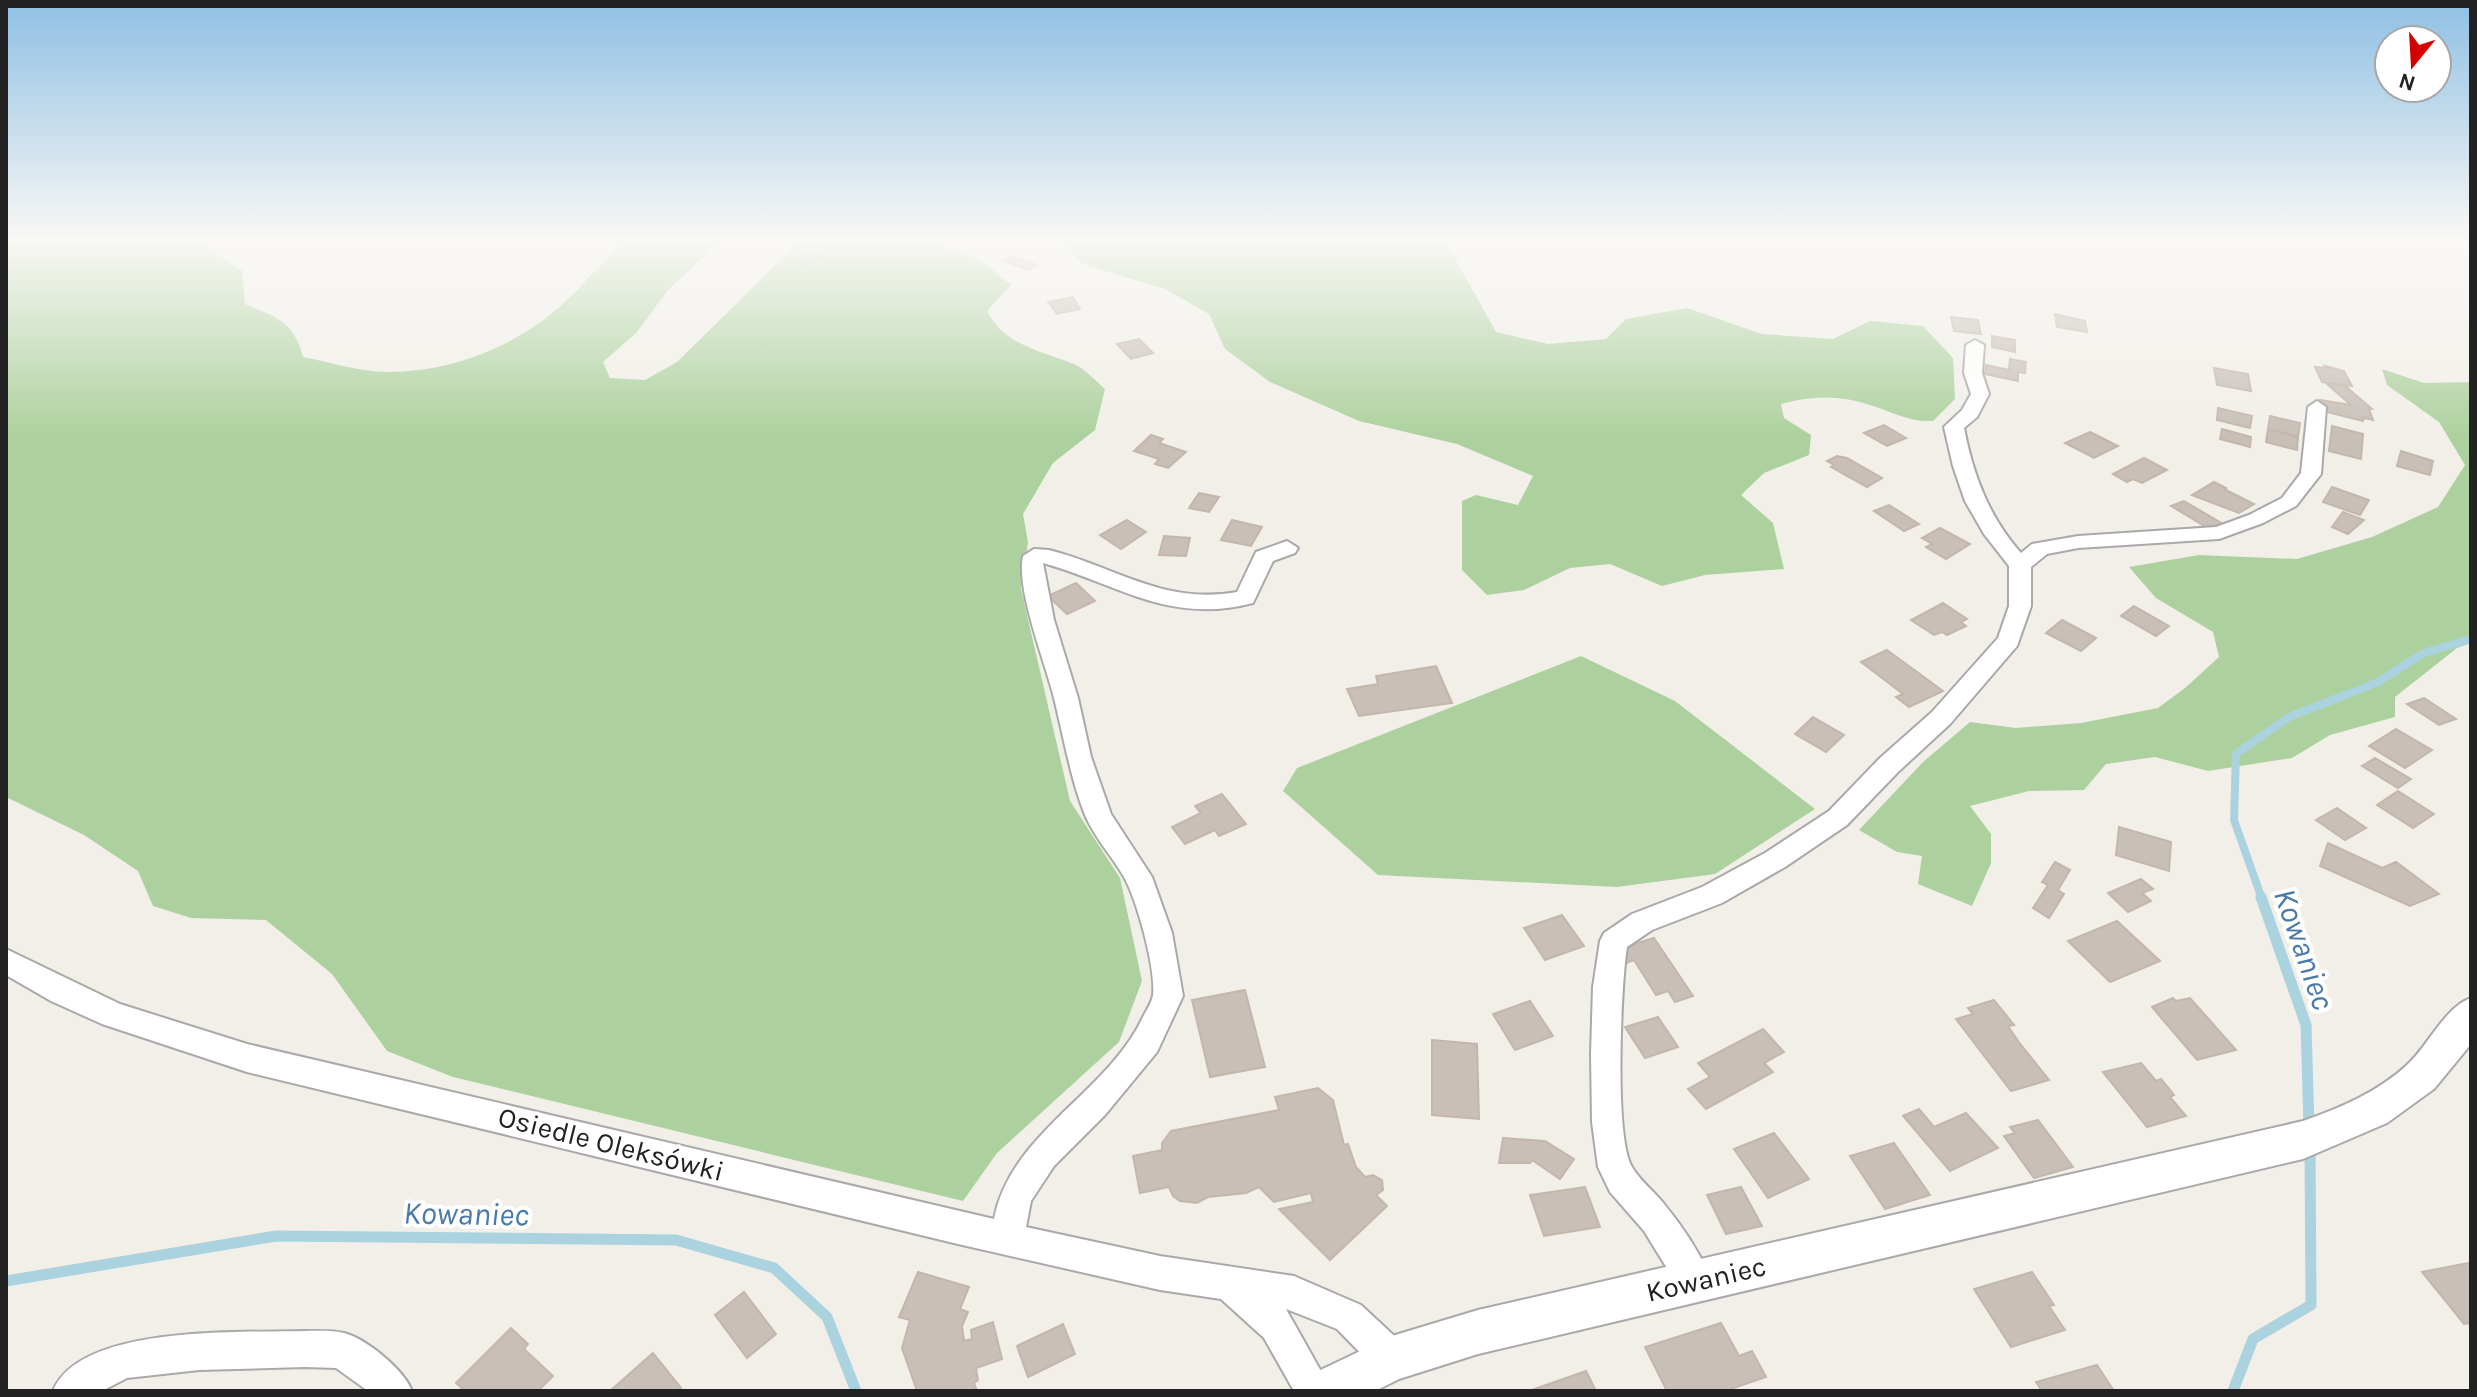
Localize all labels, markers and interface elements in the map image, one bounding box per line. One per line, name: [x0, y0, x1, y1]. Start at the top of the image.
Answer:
north arrow: [2373, 24, 2453, 104]
text: N: [2396, 67, 2419, 97]
water label: Kowaniec: [2266, 883, 2342, 1015]
street label: Osiedle Oleksówki: [495, 1100, 727, 1188]
water label: Kowaniec: [403, 1194, 529, 1234]
street label: Kowaniec: [1643, 1249, 1769, 1309]

